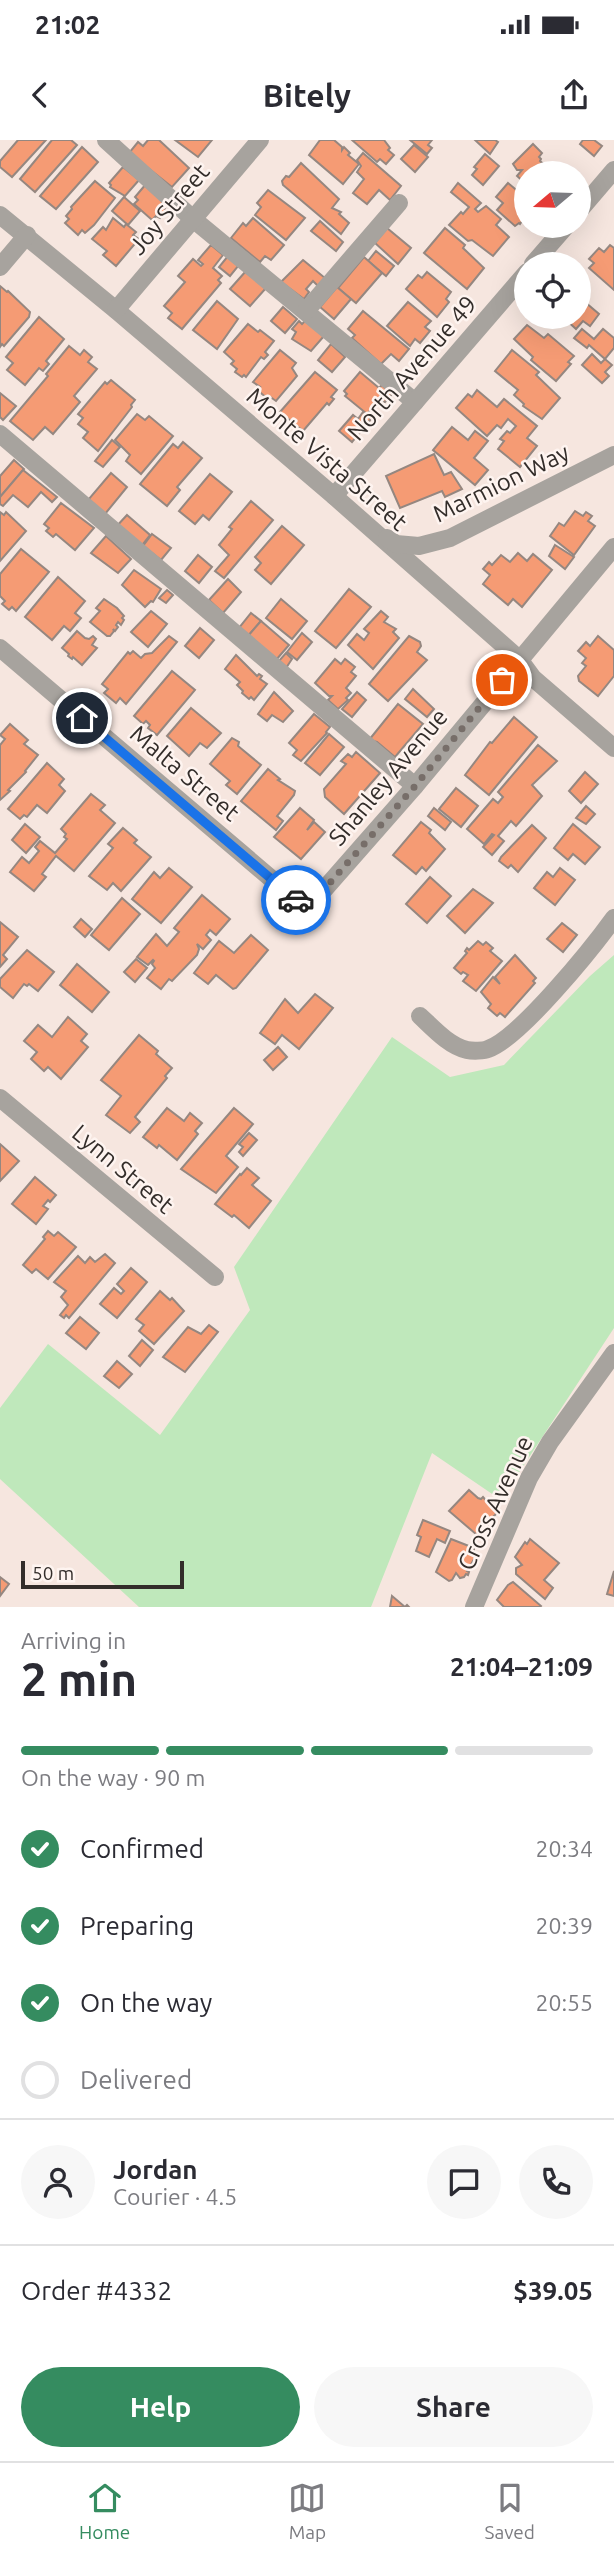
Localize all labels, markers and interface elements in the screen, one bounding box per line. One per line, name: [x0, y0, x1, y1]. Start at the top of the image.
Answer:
text: 21:02: [35, 10, 100, 39]
icon: back: [21, 76, 59, 114]
icon: share: [555, 76, 593, 114]
text: Bitely: [263, 77, 351, 113]
street label: Joy Street: [123, 158, 215, 260]
north arrow: [514, 161, 592, 238]
map controls: [514, 161, 591, 329]
button: locate: [514, 252, 591, 329]
street label: North Avenue 49: [342, 290, 482, 446]
street label: Monte Vista Street: [241, 382, 413, 536]
street label: Marmion Way: [429, 438, 574, 528]
pin: [472, 650, 532, 710]
icon: bag: [483, 661, 521, 699]
pin: [52, 688, 112, 748]
icon: home: [63, 699, 101, 737]
street label: Shanley Avenue: [323, 703, 453, 851]
street label: Malta Street: [125, 720, 245, 827]
courier: [261, 865, 331, 935]
icon: car: [277, 881, 315, 919]
street label: Lynn Street: [67, 1119, 179, 1219]
street label: Cross Avenue: [452, 1432, 538, 1574]
scale bar: [21, 1558, 184, 1590]
text: 50 m: [32, 1562, 74, 1584]
text: Arriving in: [21, 1628, 126, 1653]
text: 21:04–21:09: [450, 1652, 593, 1681]
text: 2 min: [21, 1653, 137, 1705]
text: On the way · 90 m: [21, 1765, 205, 1790]
icon: check: [21, 1830, 59, 1868]
text: Confirmed: [80, 1834, 204, 1863]
text: 20:34: [535, 1836, 593, 1861]
icon: check: [21, 1907, 59, 1945]
text: Preparing: [80, 1911, 194, 1940]
text: 20:39: [535, 1913, 593, 1938]
icon: check: [21, 1984, 59, 2022]
text: On the way: [80, 1988, 212, 2017]
text: 20:55: [535, 1990, 593, 2015]
text: Delivered: [80, 2065, 192, 2094]
button: person: [21, 2145, 95, 2219]
button: chat: [427, 2145, 501, 2219]
button: phone: [519, 2145, 593, 2219]
text: Jordan: [113, 2155, 198, 2184]
text: Courier · 4.5: [113, 2184, 237, 2209]
text: Order #4332: [21, 2276, 172, 2305]
text: $39.05: [513, 2276, 593, 2305]
button: Help: [21, 2367, 300, 2447]
button: Share: [314, 2367, 593, 2447]
tab: Home: [79, 2479, 130, 2543]
tab: Map: [288, 2479, 326, 2543]
tab: Saved: [484, 2479, 535, 2543]

